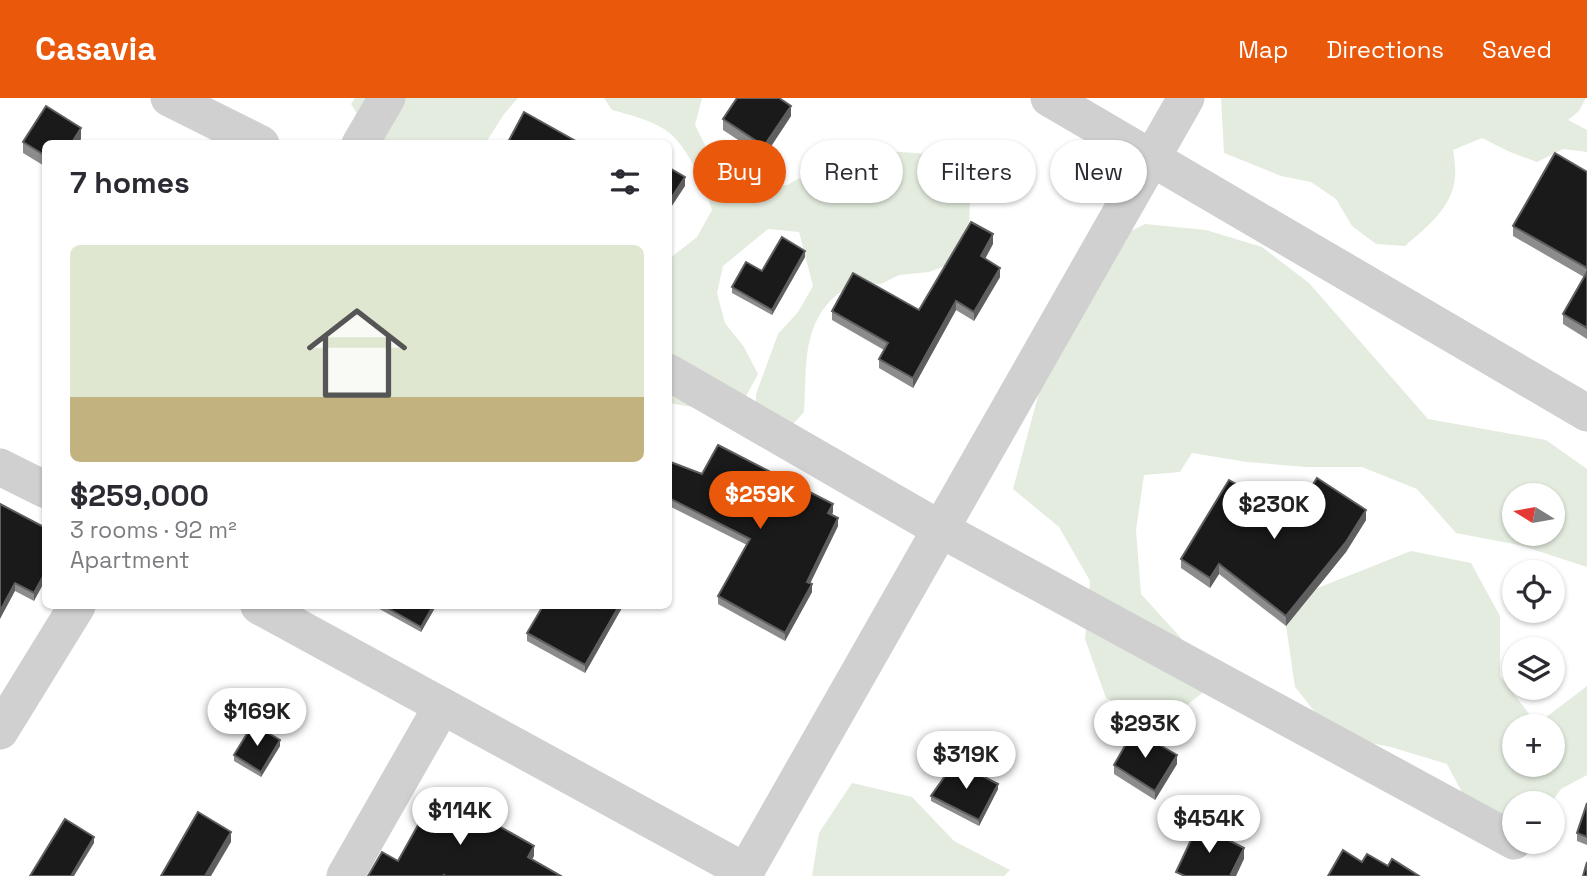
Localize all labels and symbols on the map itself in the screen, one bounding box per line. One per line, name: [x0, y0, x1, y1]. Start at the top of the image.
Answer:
pin: $259K: [711, 472, 809, 531]
pin: $230K: [1225, 482, 1323, 541]
north arrow: [1502, 483, 1564, 546]
pin: $169K: [208, 688, 306, 748]
pin: $293K: [1096, 700, 1194, 760]
pin: $319K: [917, 732, 1015, 791]
pin: $114K: [411, 788, 509, 847]
pin: $454K: [1160, 796, 1258, 855]

